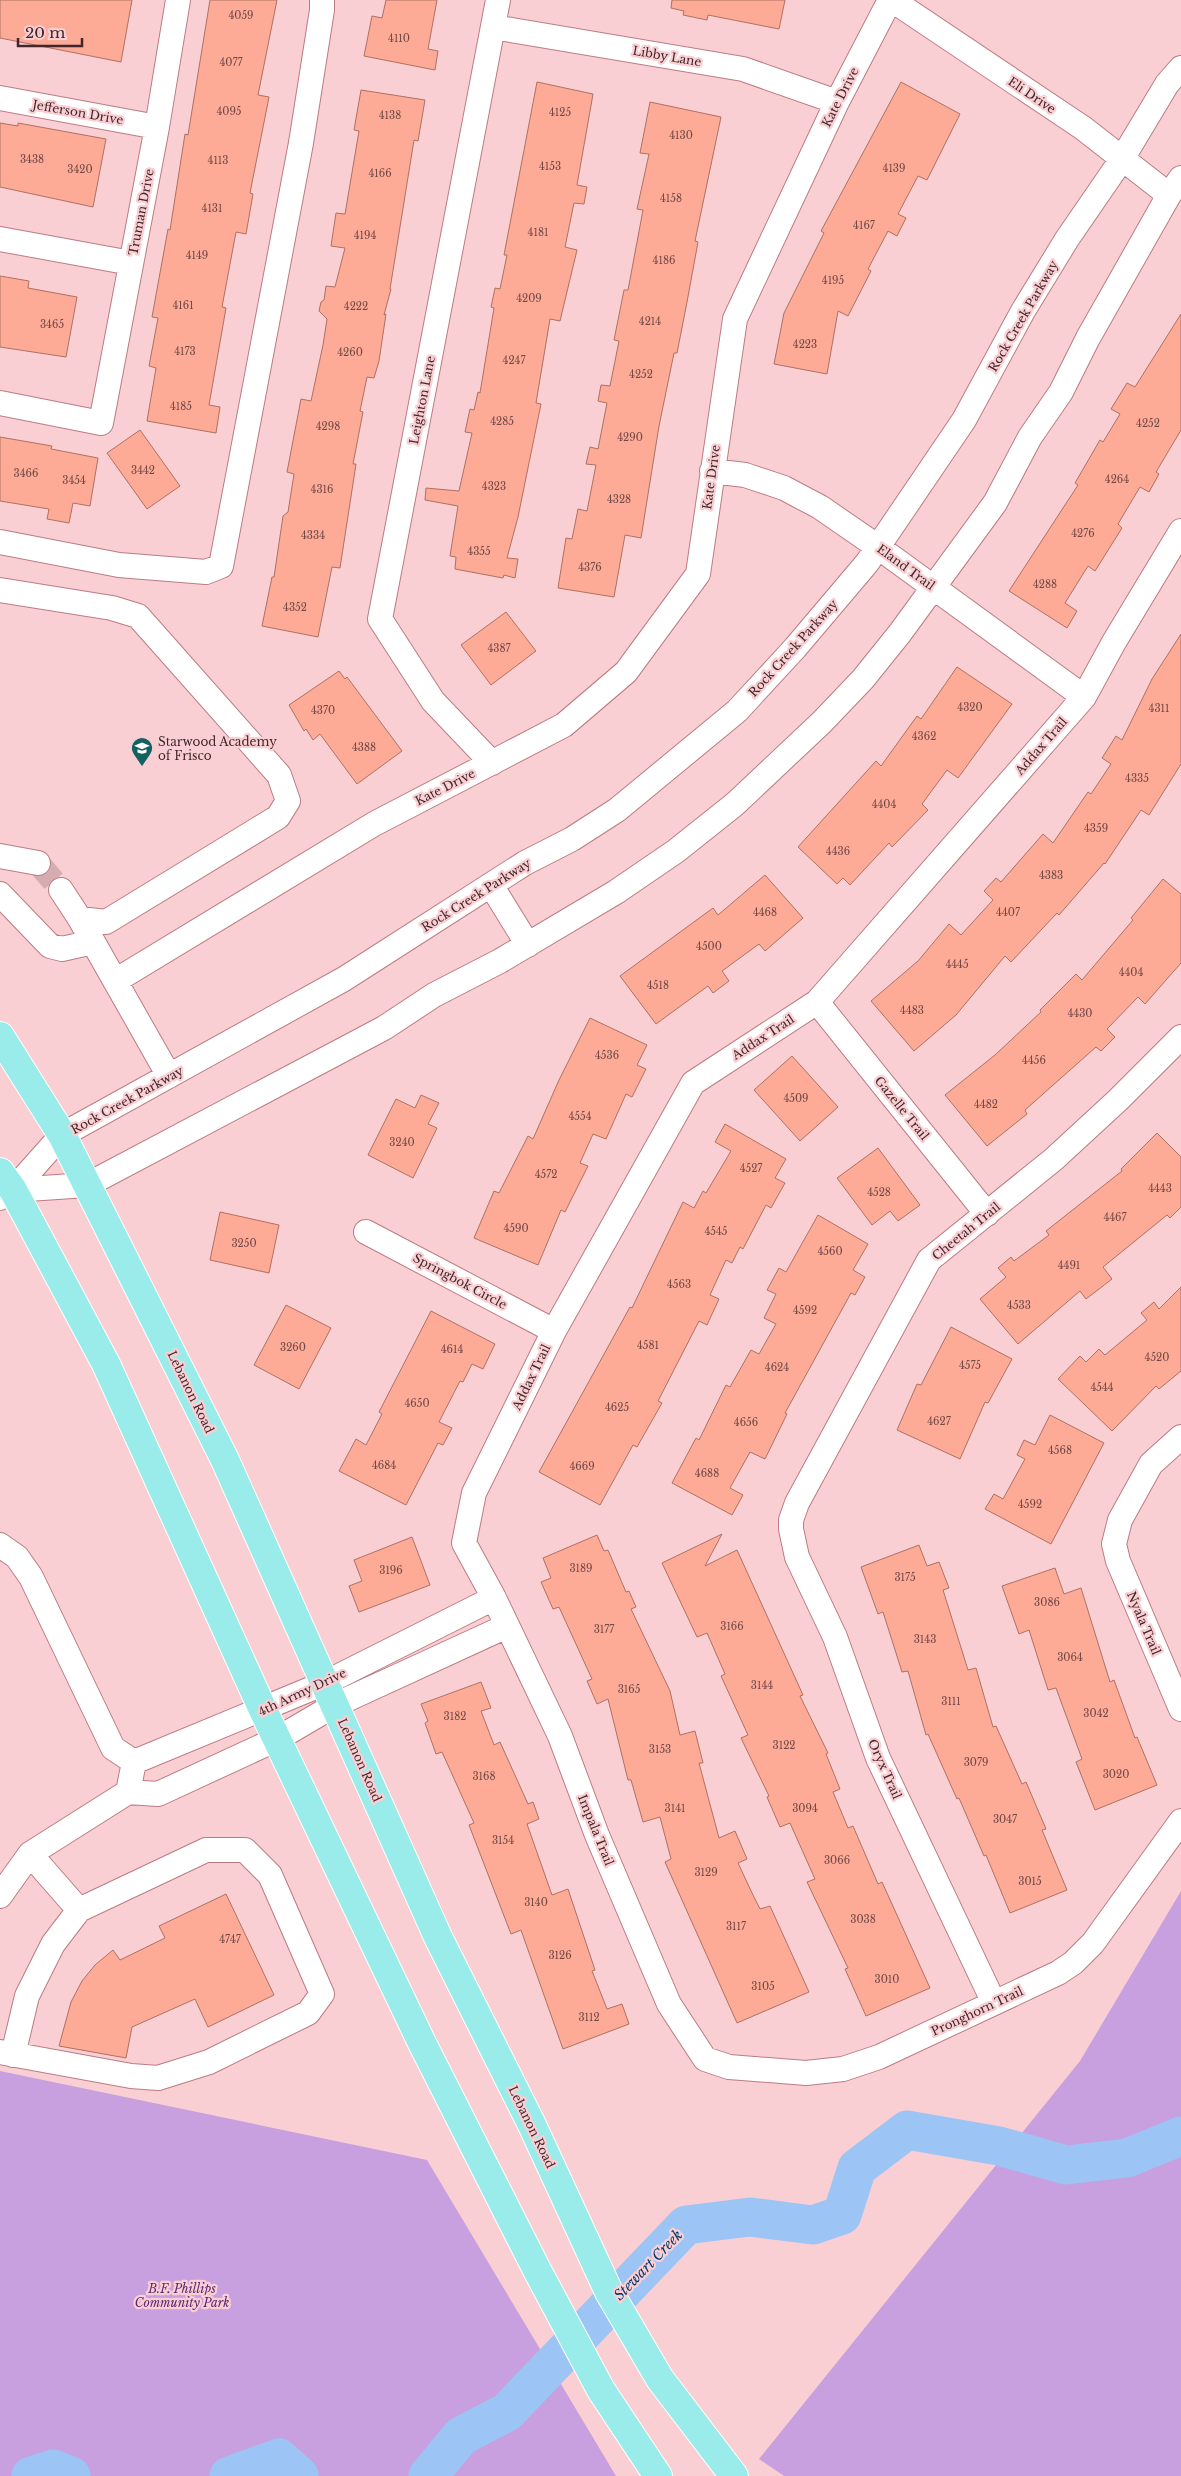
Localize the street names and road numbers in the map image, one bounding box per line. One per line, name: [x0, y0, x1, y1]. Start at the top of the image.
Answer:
street label: Libby Lane: [631, 43, 703, 69]
street label: Kate Drive: [819, 64, 862, 129]
street label: Eli Drive: [1005, 74, 1059, 117]
street label: Jefferson Drive: [30, 96, 125, 127]
street label: Truman Drive: [125, 167, 157, 257]
street label: Rock Creek Parkway: [985, 257, 1061, 374]
street label: Leighton Lane: [406, 354, 438, 445]
street label: Kate Drive: [699, 444, 723, 510]
street label: Eland Trail: [874, 541, 938, 593]
street label: Rock Creek Parkway: [745, 596, 841, 700]
street label: Addax Trail: [1011, 714, 1070, 779]
street label: Kate Drive: [413, 765, 478, 808]
street label: Rock Creek Parkway: [419, 855, 534, 935]
street label: Addax Trail: [728, 1011, 797, 1063]
street label: Rock Creek Parkway: [68, 1063, 186, 1137]
street label: Gazelle Trail: [872, 1073, 932, 1143]
street label: Cheetah Trail: [929, 1199, 1003, 1263]
street label: Springbok Circle: [411, 1250, 510, 1312]
street label: Addax Trail: [508, 1342, 553, 1413]
street label: Lebanon Road: [165, 1348, 217, 1436]
street label: Nyala Trail: [1124, 1589, 1164, 1657]
street label: 4th Army Drive: [256, 1665, 349, 1719]
street label: Lebanon Road: [335, 1716, 385, 1804]
street label: Oryx Trail: [865, 1737, 905, 1801]
street label: Impala Trail: [575, 1792, 617, 1868]
street label: Pronghorn Trail: [929, 1983, 1025, 2039]
street label: Lebanon Road: [506, 2083, 558, 2171]

